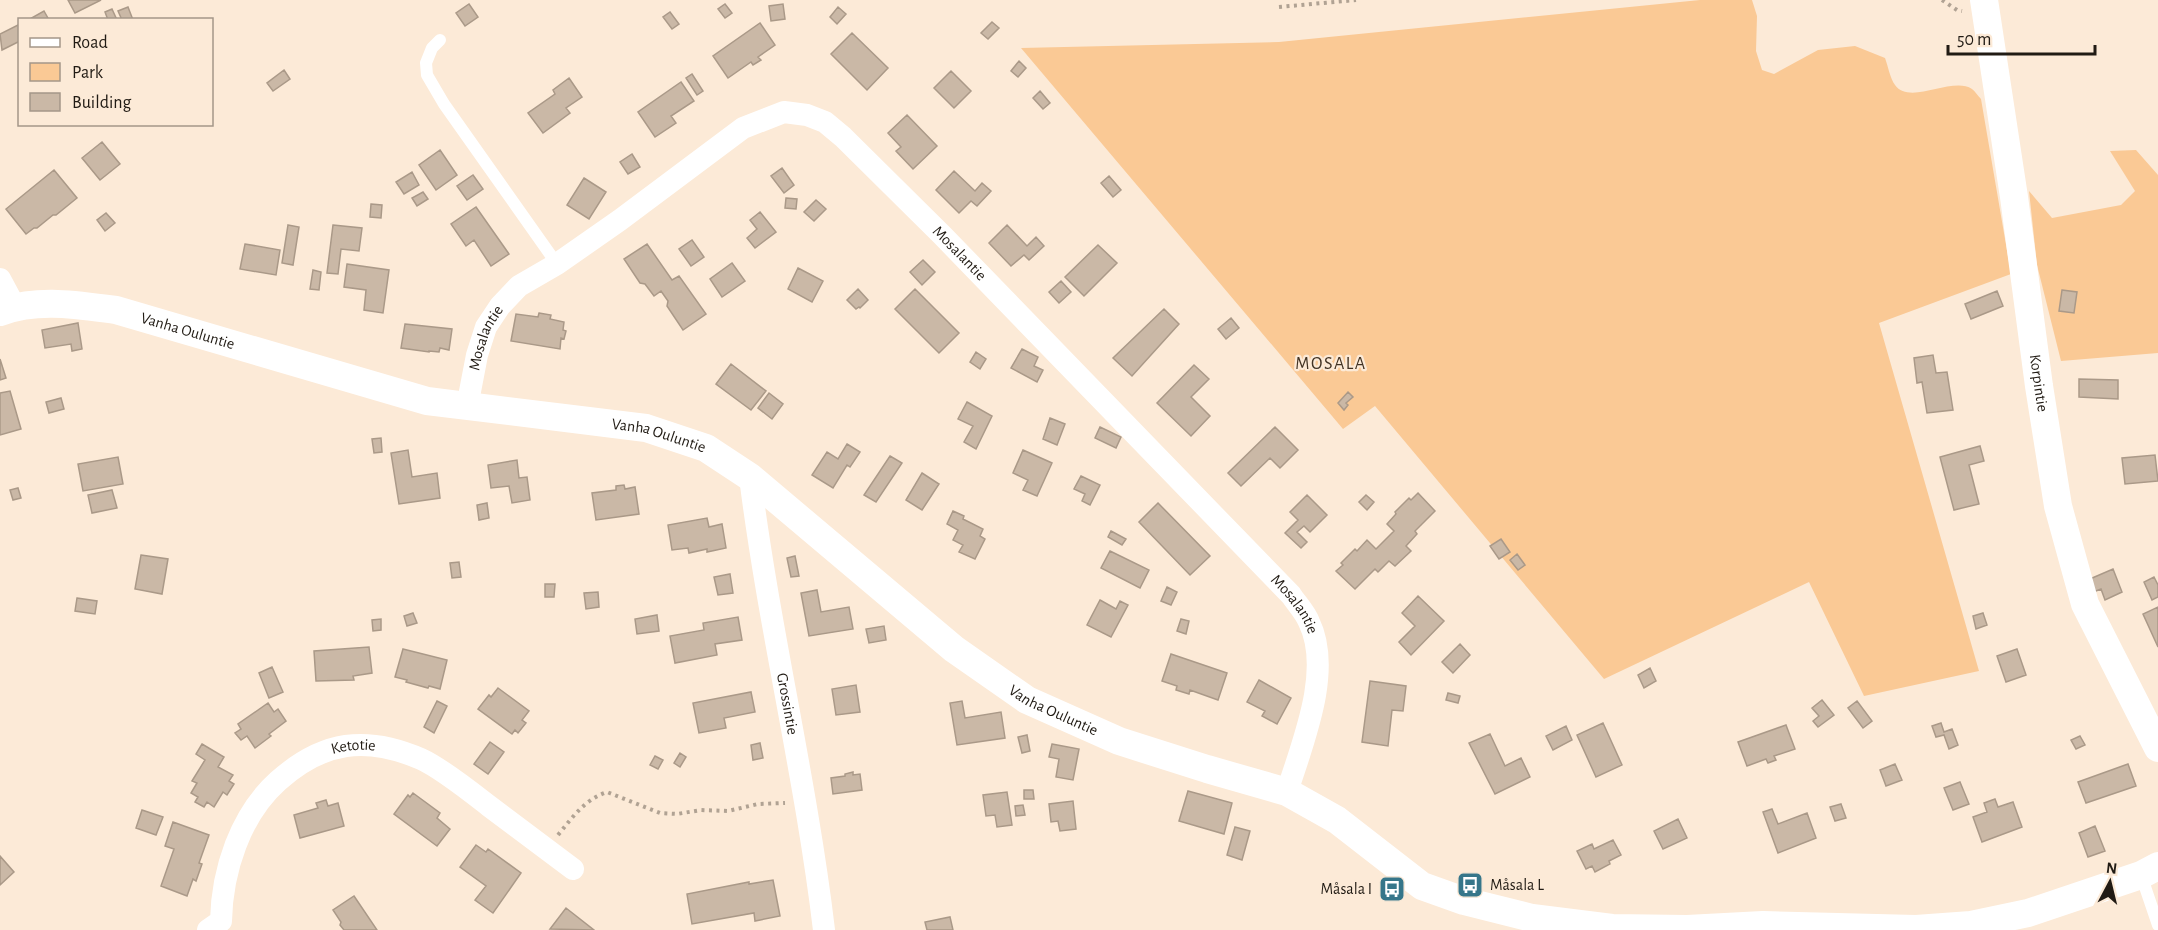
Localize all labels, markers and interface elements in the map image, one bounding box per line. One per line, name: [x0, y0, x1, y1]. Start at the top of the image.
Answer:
legend: [18, 18, 213, 126]
scale bar: [1948, 18, 2095, 56]
text: 50 m: [1957, 31, 1991, 49]
text: Road: [72, 34, 108, 52]
text: Park: [72, 64, 104, 82]
text: Building: [72, 94, 132, 112]
street label: Mosalantie: [930, 223, 989, 284]
street label: Mosalantie: [466, 302, 506, 372]
street label: Vanha Ouluntie: [139, 310, 237, 352]
street label: Korpintie: [2027, 353, 2051, 413]
district label: MOSALA: [1295, 355, 1367, 373]
street label: Vanha Ouluntie: [611, 416, 708, 455]
street label: Mosalantie: [1268, 572, 1321, 636]
street label: Grossintie: [774, 672, 801, 736]
street label: Vanha Ouluntie: [1006, 682, 1100, 739]
street label: Ketotie: [329, 737, 376, 757]
north arrow: [2080, 852, 2140, 912]
text: N: [2105, 859, 2118, 877]
bus stop icon: Måsala L: [1455, 870, 1485, 900]
bus stop icon: Måsala I: [1377, 874, 1407, 904]
place label: Måsala L: [1490, 877, 1544, 893]
place label: Måsala I: [1321, 881, 1372, 897]

